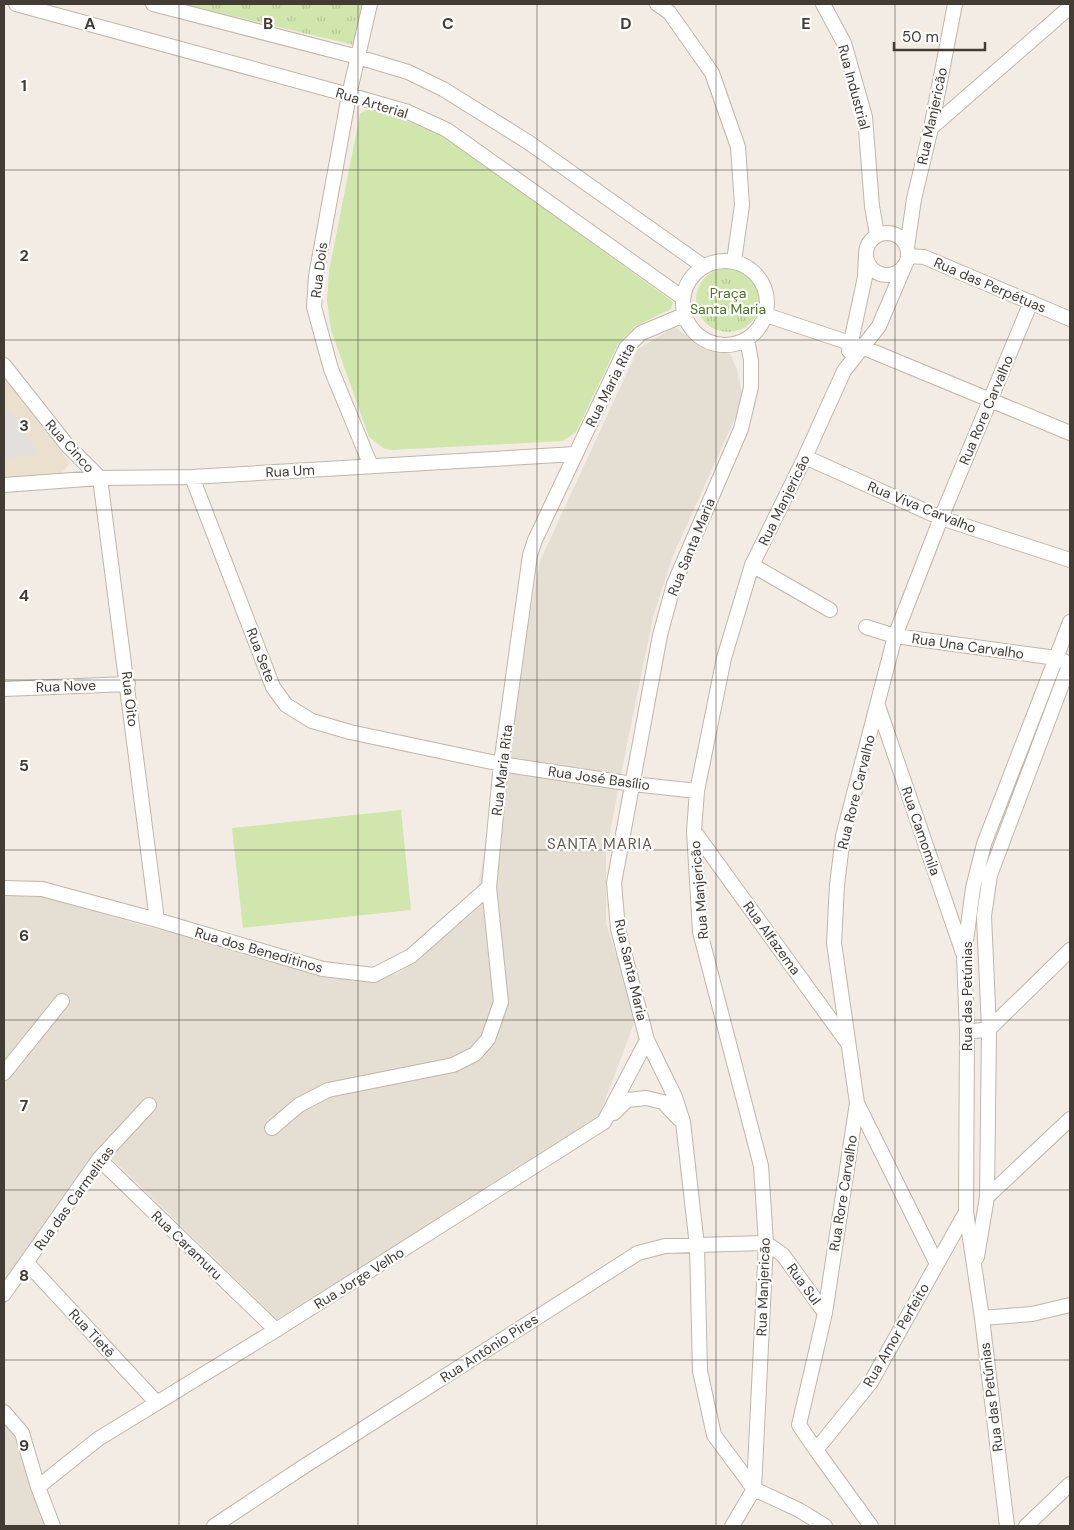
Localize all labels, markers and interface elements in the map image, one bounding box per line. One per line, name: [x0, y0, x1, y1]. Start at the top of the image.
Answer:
text: A: [84, 13, 96, 34]
text: B: [263, 13, 273, 34]
text: C: [442, 13, 454, 34]
text: D: [620, 13, 632, 34]
text: E: [801, 13, 811, 34]
scale bar: [894, 20, 985, 52]
text: 50 m: [902, 27, 939, 47]
street label: Rua Industrial: [834, 43, 874, 131]
street label: Rua Manjericão: [913, 66, 951, 166]
text: 1: [21, 75, 27, 96]
street label: Rua Arterial: [334, 83, 410, 123]
street label: Rua Dois: [307, 241, 331, 299]
text: 2: [19, 245, 29, 266]
street label: Rua das Perpétuas: [931, 253, 1049, 317]
park label: Praça Santa Maria: [690, 284, 766, 318]
street label: Rua Maria Rita: [581, 340, 639, 430]
street label: Rua Rore Carvalho: [955, 352, 1017, 468]
text: 3: [19, 415, 29, 436]
street label: Rua Cinco: [41, 416, 99, 476]
street label: Rua Manjericão: [754, 452, 814, 548]
street label: Rua Um: [265, 461, 315, 481]
street label: Rua Viva Carvalho: [865, 477, 979, 537]
street label: Rua Santa Maria: [663, 495, 719, 599]
text: 4: [19, 585, 29, 606]
street label: Rua Sete: [242, 625, 280, 685]
street label: Rua Una Carvalho: [911, 629, 1025, 663]
street label: Rua Oito: [118, 670, 142, 728]
street label: Rua Nove: [36, 676, 96, 696]
street label: Rua Maria Rita: [487, 723, 517, 817]
street label: Rua Rore Carvalho: [833, 733, 879, 851]
text: 5: [19, 755, 29, 776]
street label: Rua José Basílio: [547, 762, 651, 794]
street label: Rua Camomila: [897, 784, 945, 878]
district label: SANTA MARIA: [547, 834, 653, 854]
street label: Rua Manjericão: [686, 840, 712, 940]
street label: Rua Alfazema: [739, 898, 805, 978]
street label: Rua Santa Maria: [611, 917, 651, 1023]
street label: Rua dos Beneditinos: [193, 923, 325, 977]
text: 6: [19, 925, 29, 946]
street label: Rua das Petúnias: [958, 941, 976, 1051]
text: 7: [20, 1095, 29, 1116]
street label: Rua Rore Carvalho: [825, 1134, 861, 1252]
street label: Rua das Carmelitas: [30, 1142, 118, 1254]
street label: Rua Caramuru: [148, 1207, 226, 1283]
street label: Rua Manjericão: [752, 1237, 774, 1337]
street label: Rua Jorge Velho: [311, 1243, 407, 1313]
street label: Rua Sul: [783, 1260, 825, 1308]
text: 8: [19, 1265, 29, 1286]
street label: Rua Amor Perfeito: [859, 1280, 933, 1390]
street label: Rua Tietê: [65, 1305, 119, 1361]
street label: Rua Antônio Pires: [437, 1310, 541, 1386]
street label: Rua das Petúnias: [975, 1341, 1007, 1453]
text: 9: [19, 1435, 29, 1456]

